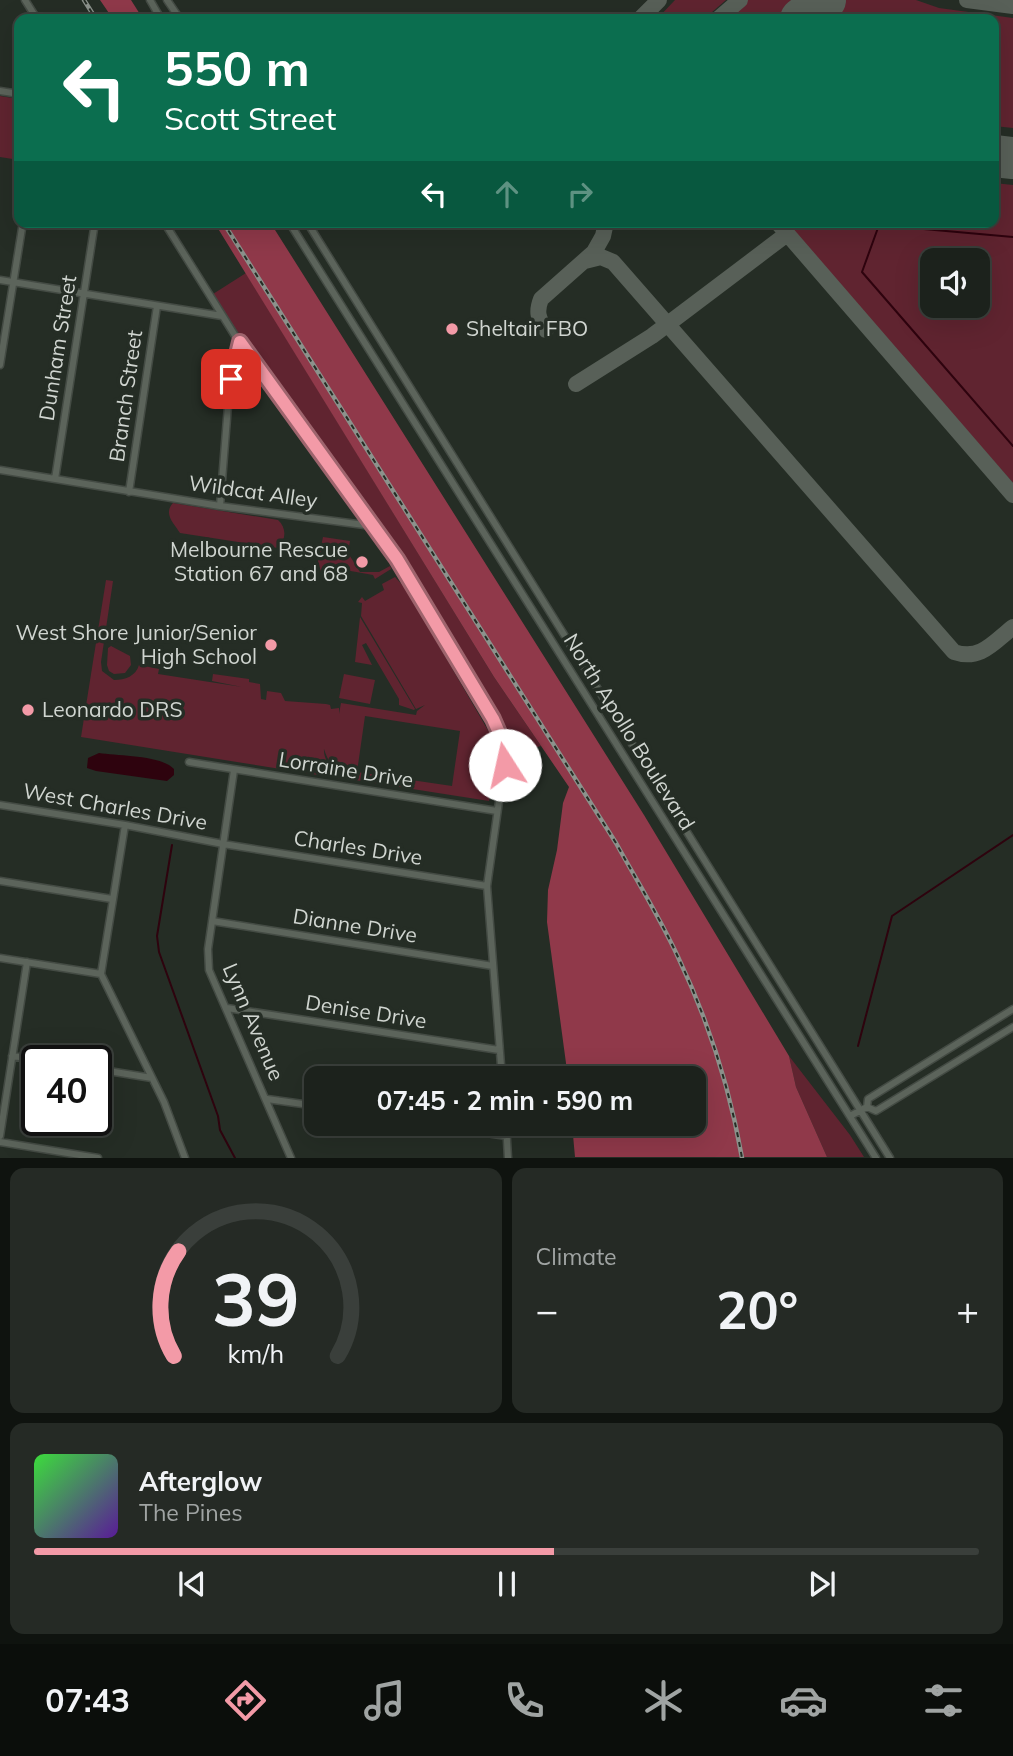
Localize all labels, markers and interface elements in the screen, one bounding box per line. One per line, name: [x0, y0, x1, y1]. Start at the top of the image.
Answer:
text: 550 m: [164, 37, 310, 98]
icon: left: [49, 42, 140, 133]
text: Scott Street: [164, 98, 336, 138]
icon: left: [415, 175, 453, 213]
icon: ahead: [488, 175, 526, 213]
icon: right: [561, 175, 599, 213]
map controls: [920, 248, 990, 318]
button: sound: [920, 248, 990, 318]
street label: Dunham Street: [33, 273, 81, 422]
place label: Sheltair FBO: [466, 315, 588, 341]
marker: Sheltair FBO: [444, 321, 460, 337]
street label: Branch Street: [103, 328, 147, 464]
pin: [201, 349, 261, 409]
icon: arrive: [212, 360, 250, 398]
street label: Wildcat Alley: [187, 469, 319, 513]
place label: Melbourne Rescue Station 67 and 68: [170, 536, 348, 586]
marker: Melbourne Rescue Station 67 and 68: [354, 554, 370, 570]
place label: West Shore Junior/Senior High School: [15, 619, 257, 669]
street label: North Apollo Boulevard: [559, 628, 701, 835]
marker: West Shore Junior/Senior High School: [263, 637, 279, 653]
place label: Leonardo DRS: [42, 696, 183, 722]
marker: Leonardo DRS: [20, 702, 36, 718]
position arrow: [468, 728, 542, 802]
street label: Lorraine Drive: [277, 746, 415, 792]
street label: West Charles Drive: [21, 777, 209, 835]
street label: Charles Drive: [292, 824, 424, 870]
street label: Dianne Drive: [291, 902, 419, 948]
street label: Lynn Avenue: [218, 959, 290, 1084]
street label: Denise Drive: [304, 989, 429, 1033]
speed limit sign: 40: [21, 1045, 112, 1136]
text: 07:45 · 2 min · 590 m: [377, 1084, 633, 1117]
text: Climate: [536, 1242, 617, 1271]
text: 39: [212, 1254, 299, 1345]
text: 20°: [716, 1277, 798, 1342]
text: −: [536, 1286, 558, 1334]
text: +: [956, 1286, 979, 1334]
text: km/h: [227, 1338, 284, 1369]
text: Afterglow: [139, 1465, 262, 1498]
text: The Pines: [139, 1498, 243, 1527]
icon: previous: [173, 1565, 211, 1603]
icon: pause: [488, 1565, 526, 1603]
icon: next: [803, 1565, 841, 1603]
icon: directions: [221, 1676, 270, 1725]
icon: music: [360, 1676, 409, 1725]
icon: phone: [500, 1676, 549, 1725]
icon: climate: [639, 1676, 688, 1725]
icon: car: [779, 1676, 828, 1725]
icon: filters: [919, 1676, 968, 1725]
text: 07:43: [45, 1680, 130, 1720]

